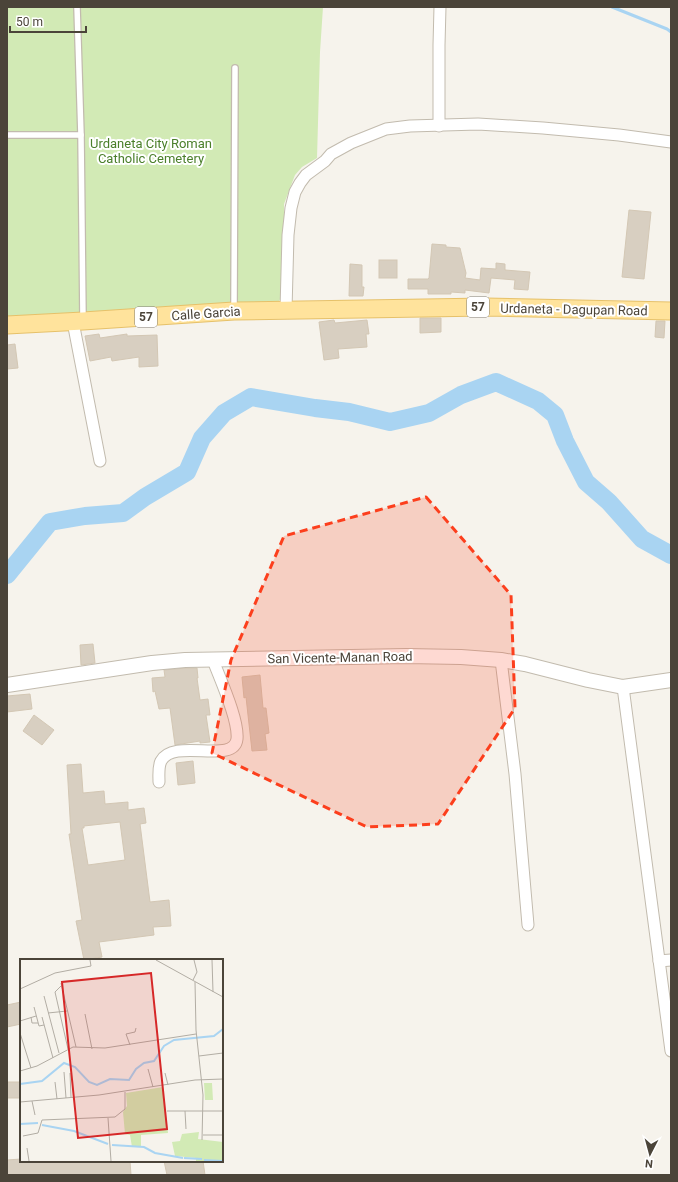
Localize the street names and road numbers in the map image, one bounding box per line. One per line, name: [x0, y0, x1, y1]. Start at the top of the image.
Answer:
road number: 57: [467, 297, 489, 317]
street label: Urdaneta - Dagupan Road: [500, 301, 648, 318]
street label: Calle Garcia: [171, 304, 241, 323]
road number: 57: [135, 307, 157, 327]
street label: San Vicente-Manan Road: [267, 649, 413, 666]

